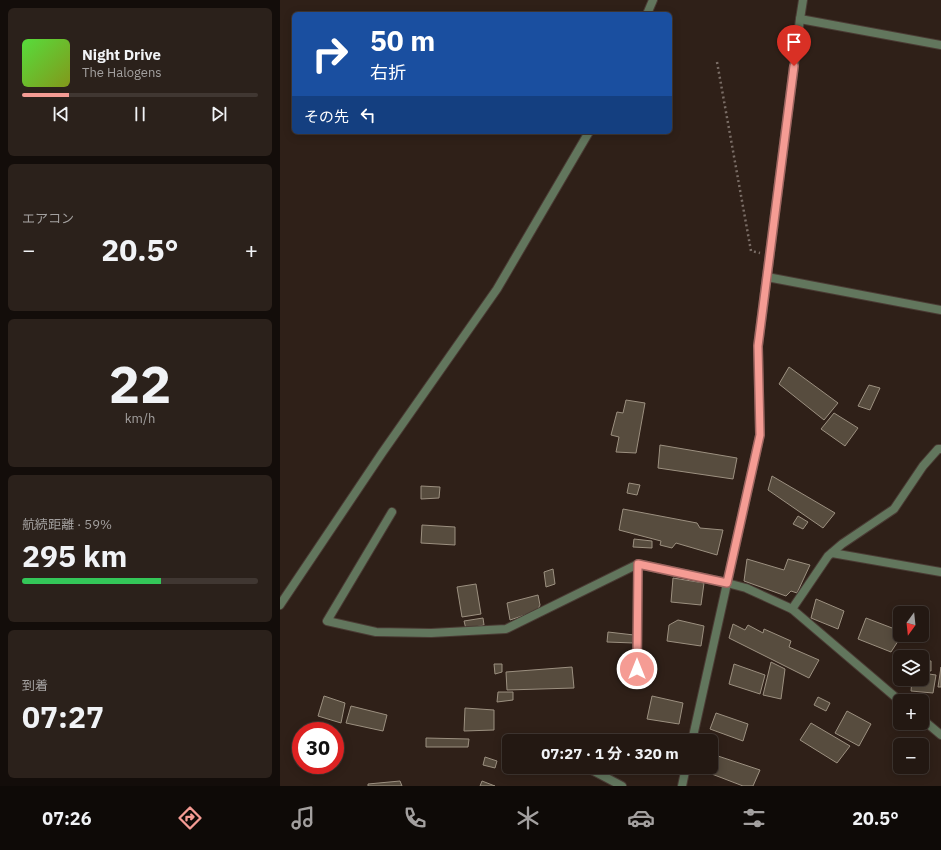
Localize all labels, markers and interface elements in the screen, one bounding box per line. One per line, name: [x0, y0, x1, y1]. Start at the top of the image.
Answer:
text: 50 m: [370, 22, 435, 59]
pin: [777, 25, 811, 66]
icon: right: [304, 28, 356, 80]
icon: arrive: [783, 31, 805, 53]
text: Night Drive: [82, 45, 161, 64]
text: 右折: [370, 61, 406, 84]
text: The Halogens: [82, 64, 162, 81]
icon: previous: [50, 103, 72, 125]
icon: pause: [129, 103, 151, 125]
icon: next: [208, 103, 230, 125]
icon: left: [357, 104, 379, 126]
text: その先: [304, 107, 349, 126]
text: エアコン: [22, 210, 74, 227]
text: 20.5°: [101, 230, 179, 269]
text: −: [22, 235, 35, 264]
text: +: [245, 235, 258, 264]
text: 22: [109, 350, 171, 417]
text: km/h: [125, 410, 155, 427]
text: 航続距離 · 59%: [22, 516, 112, 533]
text: 295 km: [22, 536, 127, 575]
north arrow: [893, 606, 929, 642]
map controls: [893, 606, 929, 774]
position arrow: [616, 648, 658, 690]
button: layers: [893, 650, 929, 686]
text: 到着: [22, 677, 48, 694]
button: +: [893, 694, 929, 730]
text: 07:27: [22, 697, 104, 736]
speed limit sign: 30: [292, 722, 344, 774]
button: −: [893, 738, 929, 774]
text: 07:27 · 1 分 · 320 m: [541, 744, 679, 763]
icon: directions: [176, 804, 204, 832]
icon: music: [289, 804, 317, 832]
icon: phone: [401, 804, 429, 832]
icon: climate: [514, 804, 542, 832]
icon: car: [627, 804, 655, 832]
icon: filters: [740, 804, 768, 832]
text: 07:26: [42, 807, 91, 830]
text: 20.5°: [852, 807, 899, 830]

